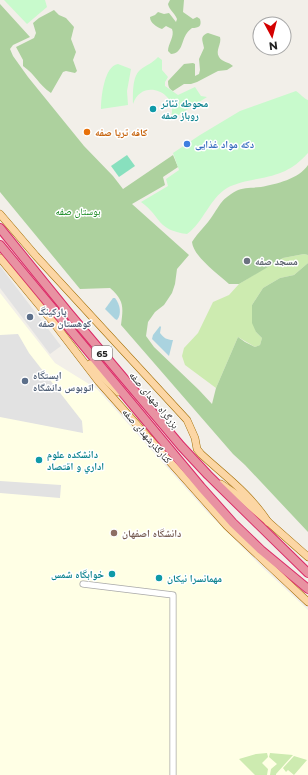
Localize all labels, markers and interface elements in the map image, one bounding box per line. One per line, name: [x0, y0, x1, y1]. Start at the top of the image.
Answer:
north arrow: [252, 16, 292, 56]
text: N: [268, 38, 278, 53]
place label: محوطه تئاتر روباز صفه: [160, 97, 208, 122]
marker: محوطه تئاتر روباز صفه: [148, 104, 158, 114]
place label: کافه تریا صفه: [95, 126, 148, 139]
marker: کافه تریا صفه: [82, 127, 92, 137]
place label: دکه مواد غذایی: [195, 138, 254, 151]
marker: دکه مواد غذایی: [182, 139, 192, 149]
park label: بوستان صفه: [56, 205, 101, 218]
place label: مسجد صفه: [255, 255, 298, 268]
marker: مسجد صفه: [242, 256, 252, 266]
place label: پارکینگ کوهستان صفه: [38, 305, 92, 330]
marker: پارکینگ کوهستان صفه: [25, 312, 35, 322]
road number: 65: [92, 346, 112, 360]
place label: ایستگاه اتوبوس دانشگاه: [33, 369, 94, 394]
street label: بزرگراه شهدای صفه: [126, 369, 182, 431]
marker: ایستگاه اتوبوس دانشگاه: [20, 376, 30, 386]
street label: کنارگذرشهدای صفه: [120, 406, 174, 466]
place label: دانشکده علوم اداري و اقتصاد: [47, 448, 104, 474]
marker: دانشکده علوم اداري و اقتصاد: [34, 455, 44, 465]
place label: دانشگاه اصفهان: [122, 527, 181, 540]
marker: دانشگاه اصفهان: [109, 528, 119, 538]
place label: خوابگاه شمس: [51, 568, 104, 581]
marker: خوابگاه شمس: [107, 569, 117, 579]
place label: مهمانسرا نیکان: [167, 572, 222, 585]
marker: مهمانسرا نیکان: [154, 573, 164, 583]

